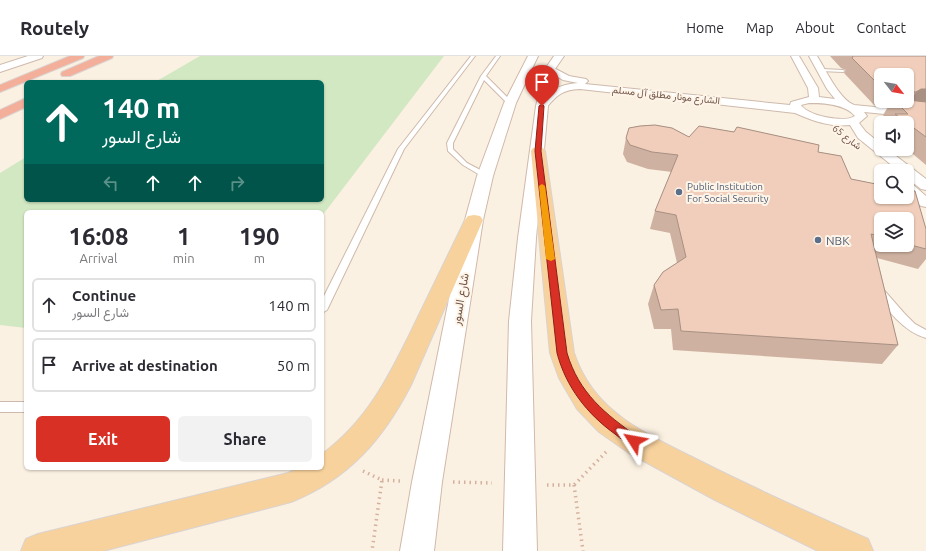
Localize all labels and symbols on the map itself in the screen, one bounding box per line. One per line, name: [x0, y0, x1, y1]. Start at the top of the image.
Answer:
pin: [525, 65, 559, 106]
north arrow: [874, 68, 914, 108]
street label: الشارع مونار مطلق آل مسلم: [611, 84, 721, 107]
street label: شارع 65: [830, 122, 864, 153]
place label: Public Institution For Social Security: [687, 181, 769, 204]
marker: Public Institution For Social Security: [674, 187, 684, 197]
place label: NBK: [826, 234, 850, 247]
marker: NBK: [813, 235, 823, 245]
street label: شارع السور: [449, 272, 474, 328]
position arrow: [613, 420, 655, 462]

